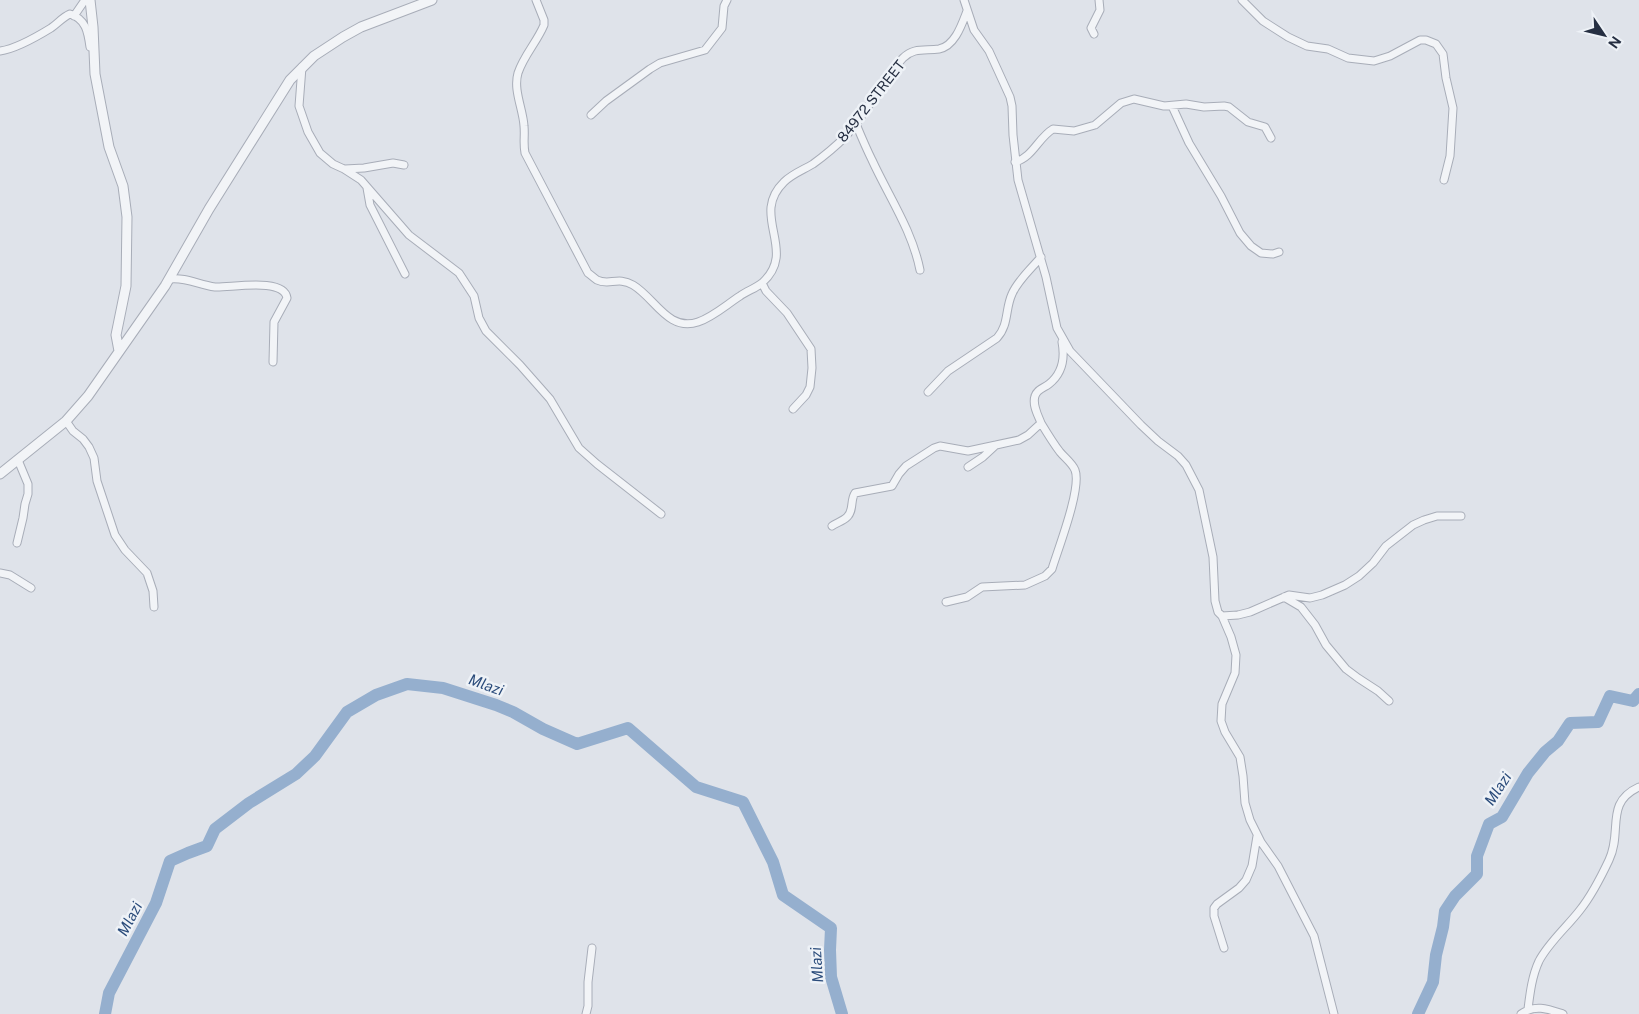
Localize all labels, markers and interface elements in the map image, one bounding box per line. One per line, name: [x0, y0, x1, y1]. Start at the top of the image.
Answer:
north arrow: [1579, 10, 1629, 60]
text: N: [1605, 33, 1624, 52]
street label: 84972 STREET: [834, 57, 908, 145]
water label: Mlazi: [466, 670, 506, 699]
water label: Mlazi: [1481, 769, 1515, 808]
water label: Mlazi: [114, 899, 146, 939]
water label: Mlazi: [807, 946, 826, 983]

